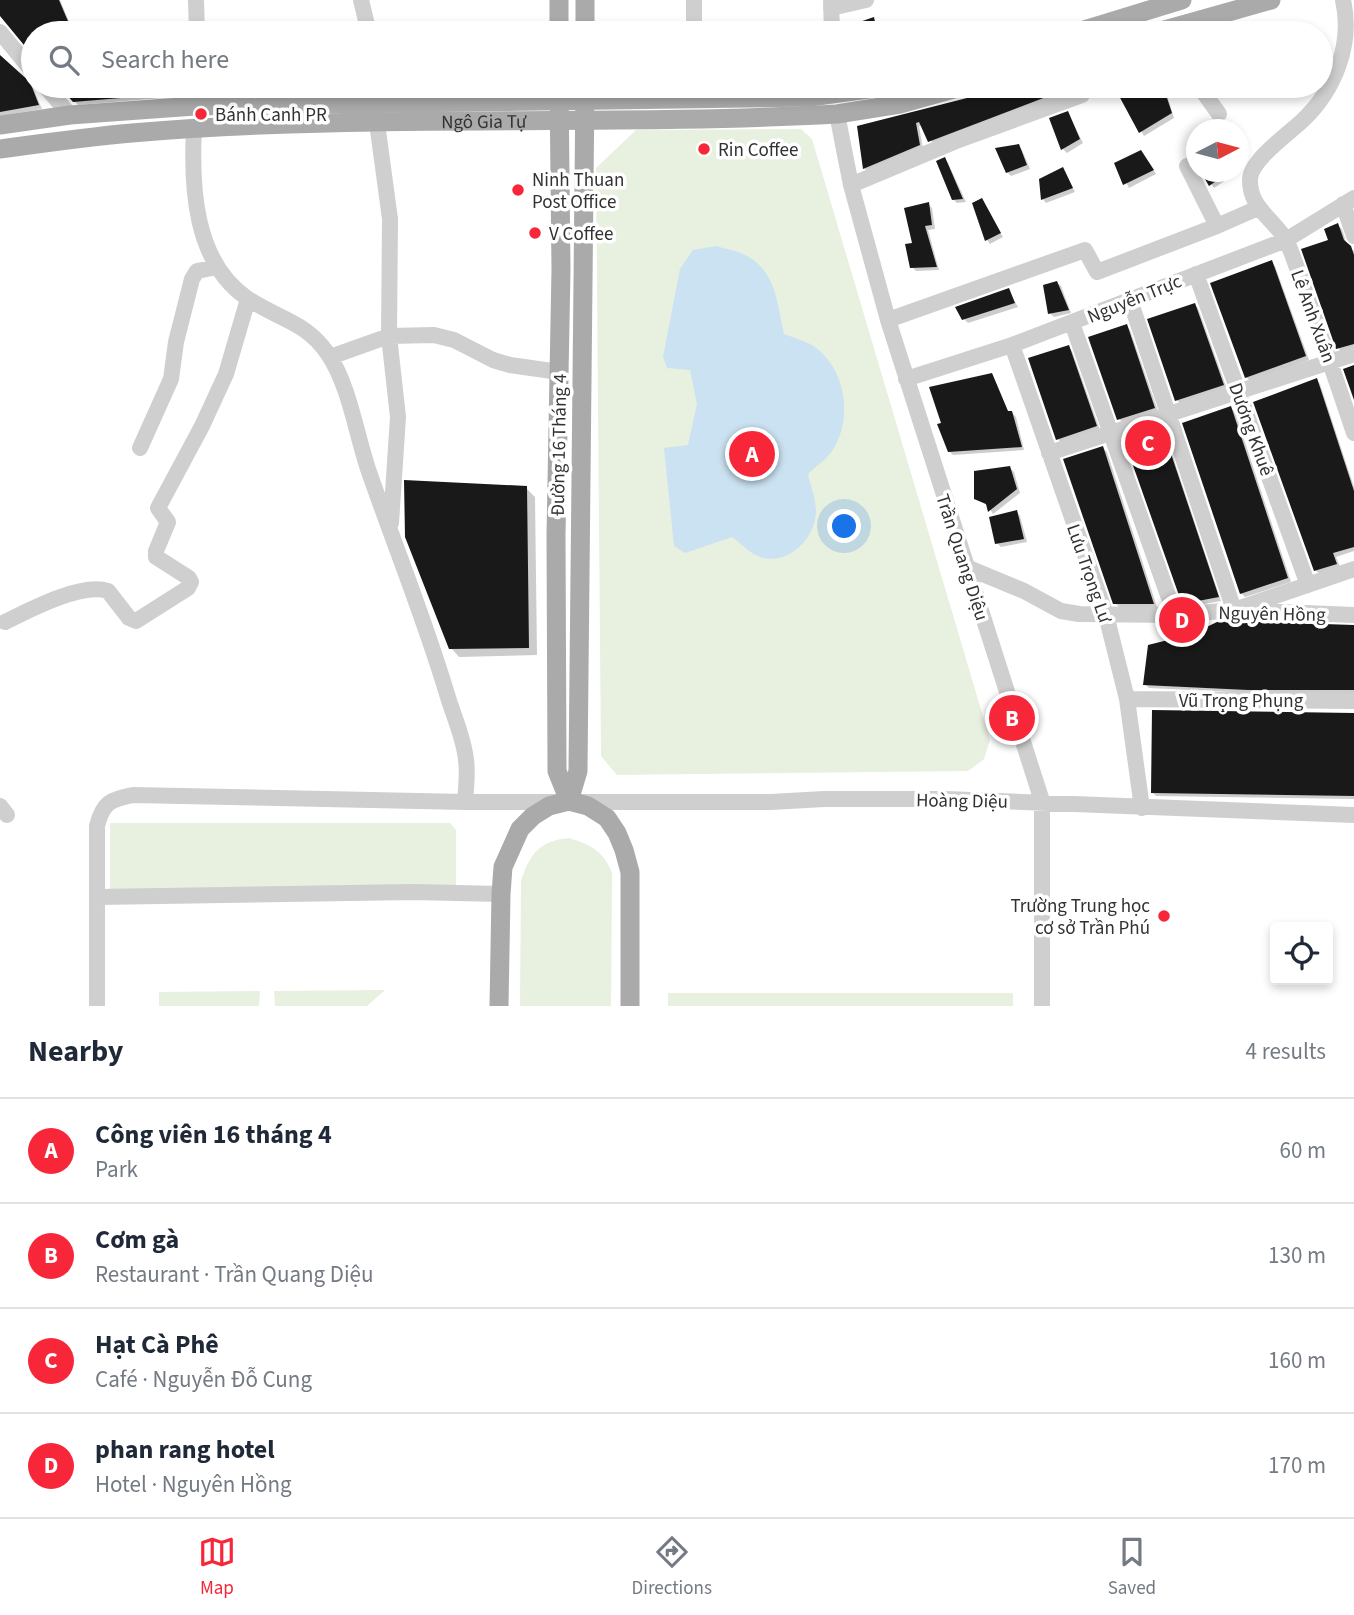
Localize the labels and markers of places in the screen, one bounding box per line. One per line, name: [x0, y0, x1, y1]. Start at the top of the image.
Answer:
place label: Bánh Canh PR: [215, 102, 327, 129]
marker: Bánh Canh PR: [193, 106, 209, 122]
place label: Rin Coffee: [718, 137, 798, 164]
marker: Rin Coffee: [696, 141, 712, 157]
place label: Ninh Thuan Post Office: [532, 167, 624, 216]
marker: Ninh Thuan Post Office: [510, 182, 526, 198]
place label: V Coffee: [549, 221, 613, 248]
marker: V Coffee: [527, 225, 543, 241]
pin: C: [1125, 417, 1171, 469]
pin: A: [729, 428, 775, 480]
pin: D: [1159, 594, 1205, 646]
pin: B: [989, 692, 1035, 744]
place label: Trường Trung học cơ sở Trần Phú: [1010, 893, 1150, 942]
marker: Trường Trung học cơ sở Trần Phú: [1156, 908, 1172, 924]

